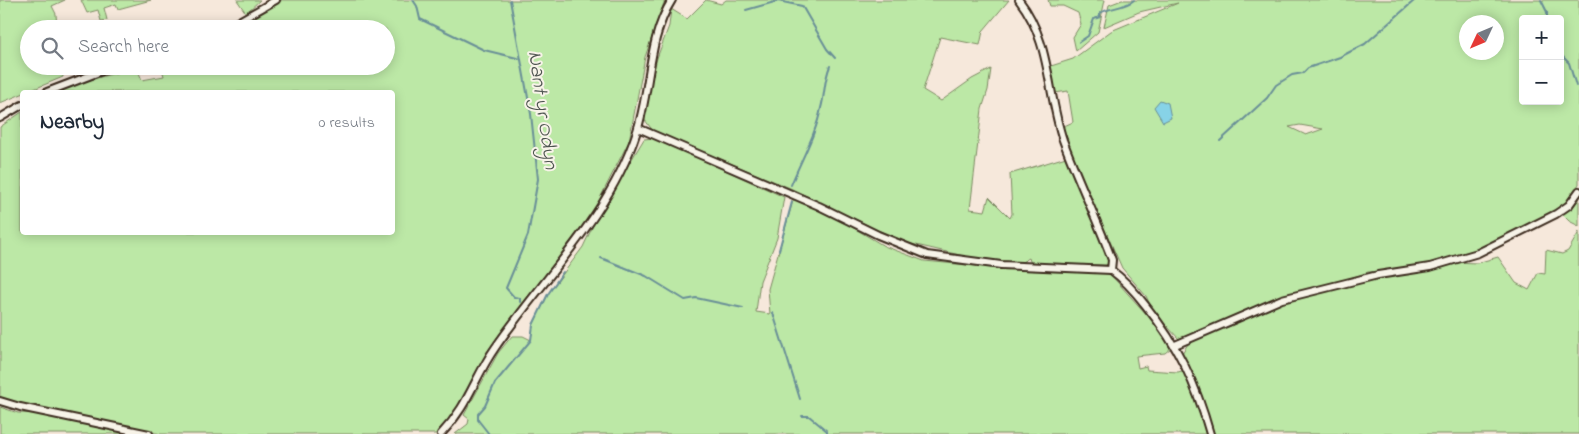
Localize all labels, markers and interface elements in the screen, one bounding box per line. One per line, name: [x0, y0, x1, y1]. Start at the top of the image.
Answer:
north arrow: [1459, 15, 1504, 60]
map controls: [1519, 15, 1564, 105]
button: +: [1519, 15, 1564, 60]
search box: [20, 20, 395, 75]
icon: search: [38, 34, 66, 62]
text: Search here: [78, 34, 169, 61]
water label: Nant yr Odyn: [519, 49, 565, 172]
button: −: [1519, 60, 1564, 105]
text: Nearby: [40, 108, 104, 138]
text: 0 results: [319, 111, 375, 135]

